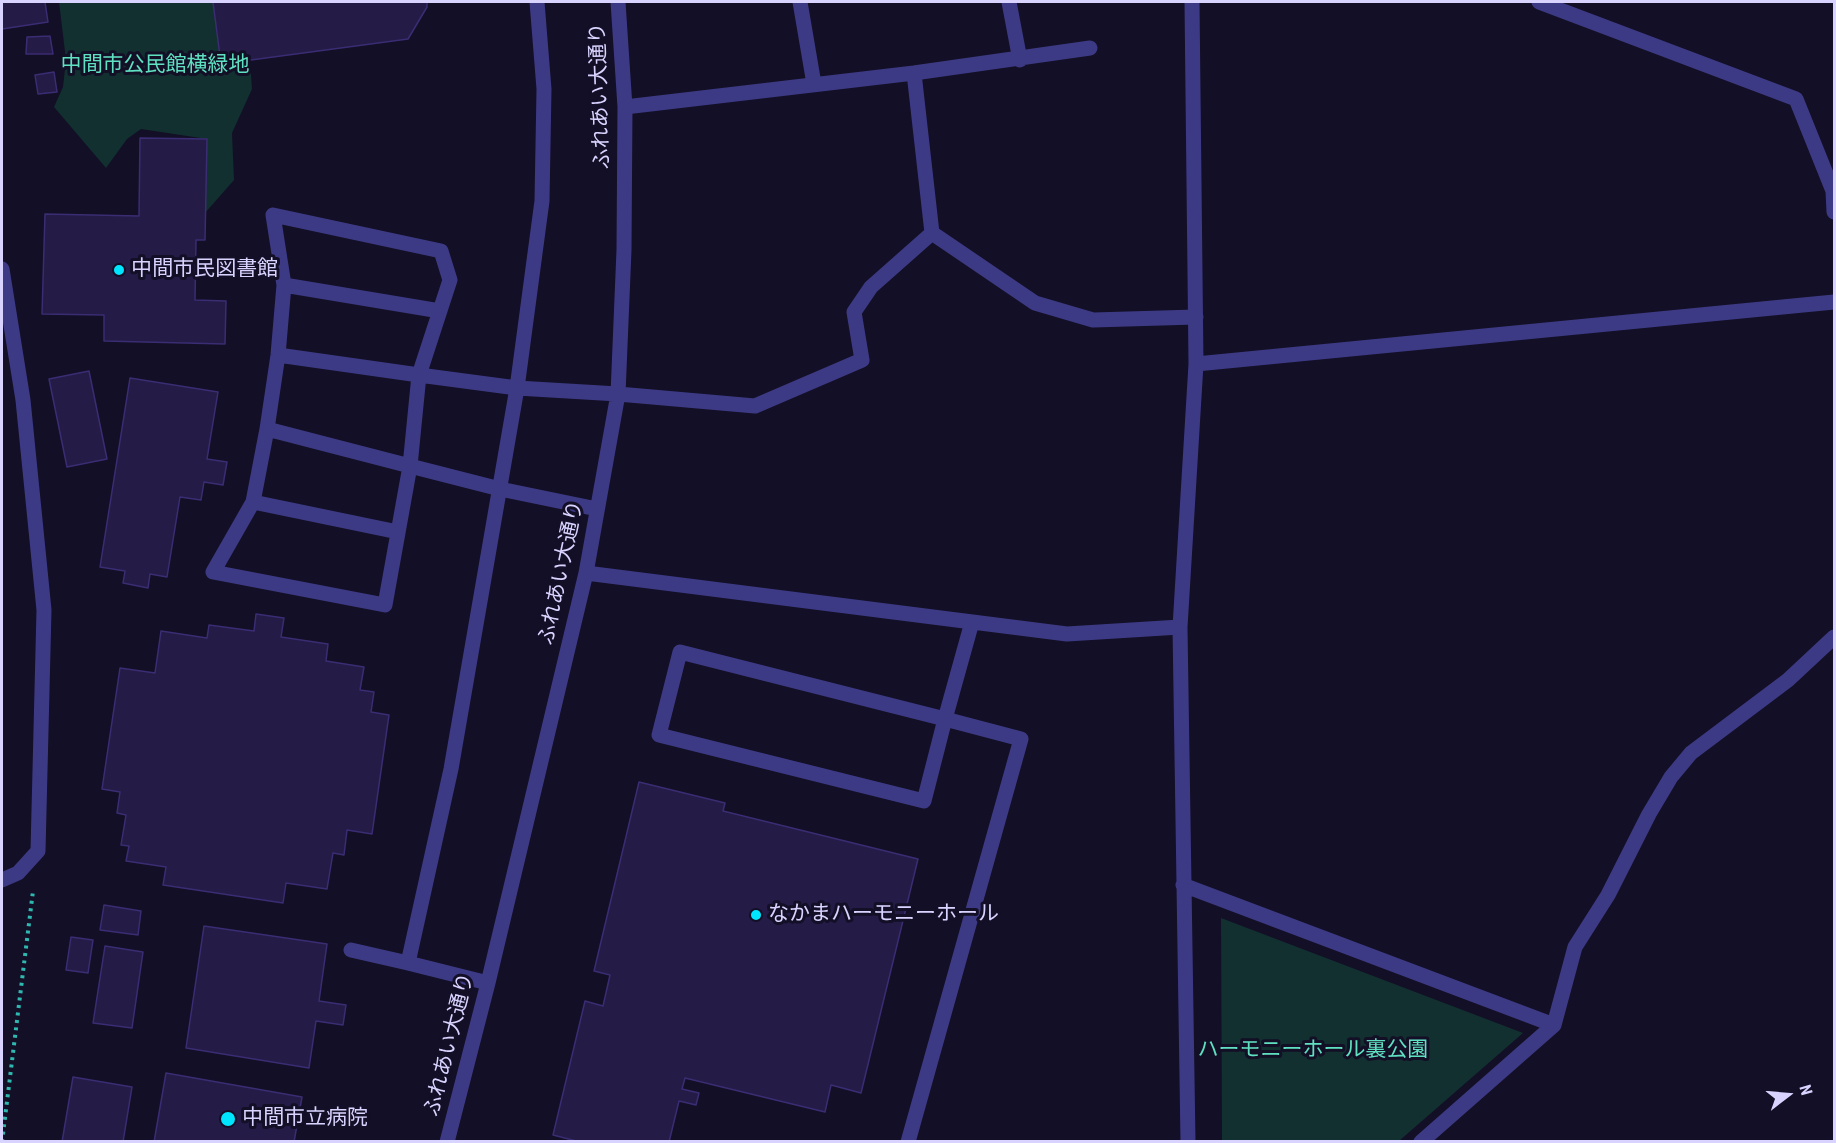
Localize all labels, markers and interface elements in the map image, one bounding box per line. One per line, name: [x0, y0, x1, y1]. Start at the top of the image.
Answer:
street label: ふれあい大通り: [586, 22, 616, 170]
park label: 中間市公民館横緑地: [61, 53, 249, 79]
place label: 中間市民図書館: [131, 257, 278, 283]
marker: 中間市民図書館: [112, 263, 126, 277]
street label: ふれあい大通り: [534, 498, 590, 648]
place label: なかまハーモニーホール: [768, 902, 999, 928]
marker: なかまハーモニーホール: [749, 908, 763, 922]
street label: ふれあい大通り: [420, 971, 480, 1119]
park label: ハーモニーホール裏公園: [1198, 1038, 1428, 1064]
north arrow: [1758, 1065, 1818, 1125]
text: N: [1795, 1083, 1816, 1097]
place label: 中間市立病院: [242, 1106, 368, 1132]
marker: 中間市立病院: [219, 1110, 237, 1128]

